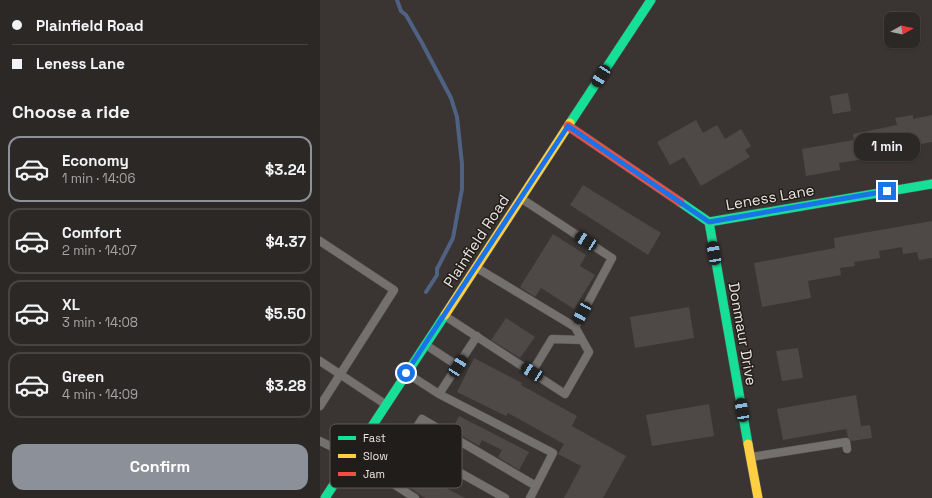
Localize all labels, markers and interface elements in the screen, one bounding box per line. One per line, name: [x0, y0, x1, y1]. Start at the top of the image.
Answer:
north arrow: [884, 12, 920, 48]
map controls: [884, 12, 920, 48]
text: Plainfield Road: [36, 16, 144, 35]
text: Leness Lane: [36, 54, 125, 73]
car: [589, 63, 613, 89]
text: Choose a ride: [12, 100, 130, 123]
callout: 1 min: [854, 133, 920, 161]
text: 1 min: [871, 138, 903, 155]
icon: car: [14, 151, 50, 187]
text: Economy: [62, 151, 129, 170]
text: $3.24: [265, 160, 306, 179]
text: 1 min · 14:06: [62, 170, 135, 187]
street label: Leness Lane: [724, 180, 816, 214]
route end: [878, 182, 896, 200]
street label: Plainfield Road: [439, 191, 513, 291]
icon: car: [14, 223, 50, 259]
text: Comfort: [62, 223, 122, 242]
car: [573, 229, 599, 253]
text: $4.37: [265, 232, 306, 251]
car: [706, 240, 722, 266]
text: 2 min · 14:07: [62, 242, 137, 259]
street label: Donmaur Drive: [725, 281, 761, 387]
icon: car: [14, 295, 50, 331]
text: XL: [62, 295, 80, 314]
car: [571, 300, 593, 326]
text: $5.50: [265, 304, 306, 323]
text: 3 min · 14:08: [62, 314, 138, 331]
car: [446, 353, 470, 379]
car: [519, 360, 545, 384]
route start: [397, 364, 415, 382]
icon: car: [14, 367, 50, 403]
text: Green: [62, 367, 104, 386]
text: $3.28: [265, 376, 306, 395]
text: 4 min · 14:09: [62, 386, 138, 403]
car: [734, 397, 750, 423]
legend: [330, 424, 462, 488]
text: Fast: [363, 431, 386, 445]
button: Confirm: [12, 444, 308, 490]
text: Slow: [363, 449, 388, 463]
text: Jam: [363, 467, 385, 481]

